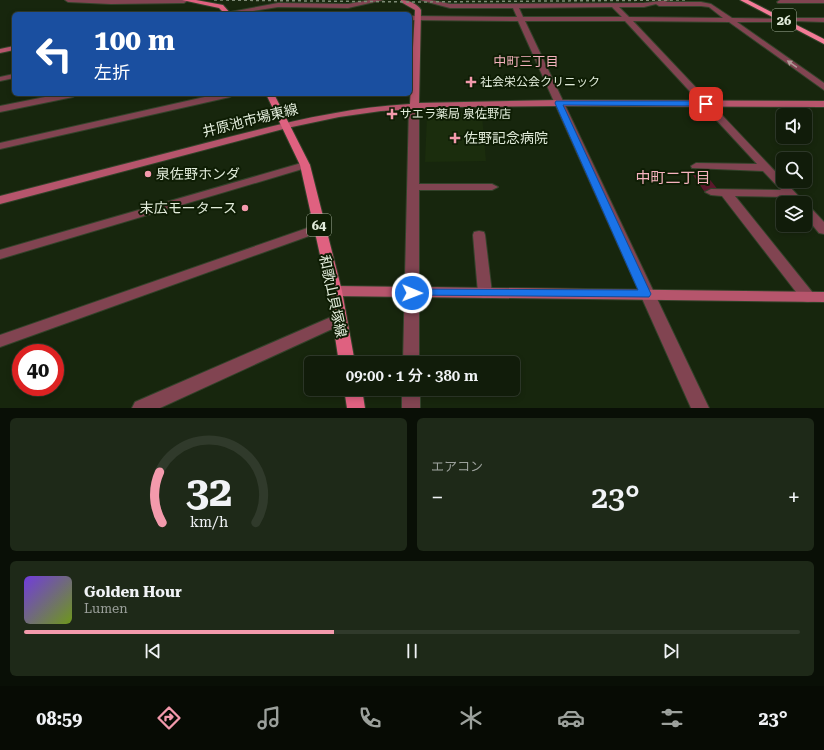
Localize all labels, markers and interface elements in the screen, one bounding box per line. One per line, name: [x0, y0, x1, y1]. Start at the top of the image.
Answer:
road number: 26: [772, 9, 796, 31]
text: 100 m: [94, 24, 175, 57]
icon: left: [28, 28, 80, 80]
district label: 中町三丁目: [493, 54, 559, 69]
one-way arrow: [787, 60, 797, 68]
text: 左折: [94, 62, 130, 83]
place label: 社会栄公会クリニック: [480, 75, 600, 89]
marker: 社会栄公会クリニック: [465, 76, 477, 88]
pin: [689, 87, 723, 121]
icon: arrive: [695, 93, 717, 115]
street label: 井原池市場東線: [201, 100, 299, 140]
place label: サエラ薬局 泉佐野店: [400, 107, 511, 121]
map controls: [776, 108, 812, 232]
button: sound: [776, 108, 812, 144]
marker: サエラ薬局 泉佐野店: [387, 109, 397, 119]
place label: 佐野記念病院: [464, 130, 548, 146]
marker: 佐野記念病院: [449, 132, 461, 144]
button: search: [776, 152, 812, 188]
place label: 泉佐野ホンダ: [156, 166, 240, 182]
marker: 泉佐野ホンダ: [143, 169, 153, 179]
district label: 中町二丁目: [635, 169, 711, 187]
button: layers: [776, 196, 812, 232]
place label: 末広モータース: [140, 200, 237, 216]
marker: 末広モータース: [240, 203, 250, 213]
road number: 64: [307, 214, 331, 236]
street label: 和歌山貝塚線: [316, 253, 350, 339]
position arrow: [391, 272, 433, 314]
speed limit sign: 40: [12, 344, 64, 396]
text: 09:00 · 1 分 · 380 m: [346, 367, 478, 385]
text: エアコン: [431, 459, 483, 474]
text: 32: [185, 466, 232, 515]
text: 23°: [591, 480, 640, 515]
text: −: [431, 485, 443, 510]
text: +: [788, 485, 800, 510]
text: km/h: [189, 513, 228, 529]
text: Golden Hour: [84, 583, 182, 601]
text: Lumen: [84, 601, 128, 616]
icon: previous: [142, 640, 164, 662]
icon: pause: [401, 640, 423, 662]
icon: next: [660, 640, 682, 662]
icon: directions: [155, 704, 183, 732]
icon: music: [255, 704, 283, 732]
icon: phone: [356, 704, 384, 732]
icon: climate: [457, 704, 485, 732]
icon: car: [557, 704, 585, 732]
icon: filters: [658, 704, 686, 732]
text: 08:59: [36, 708, 82, 729]
text: 23°: [759, 708, 788, 729]

